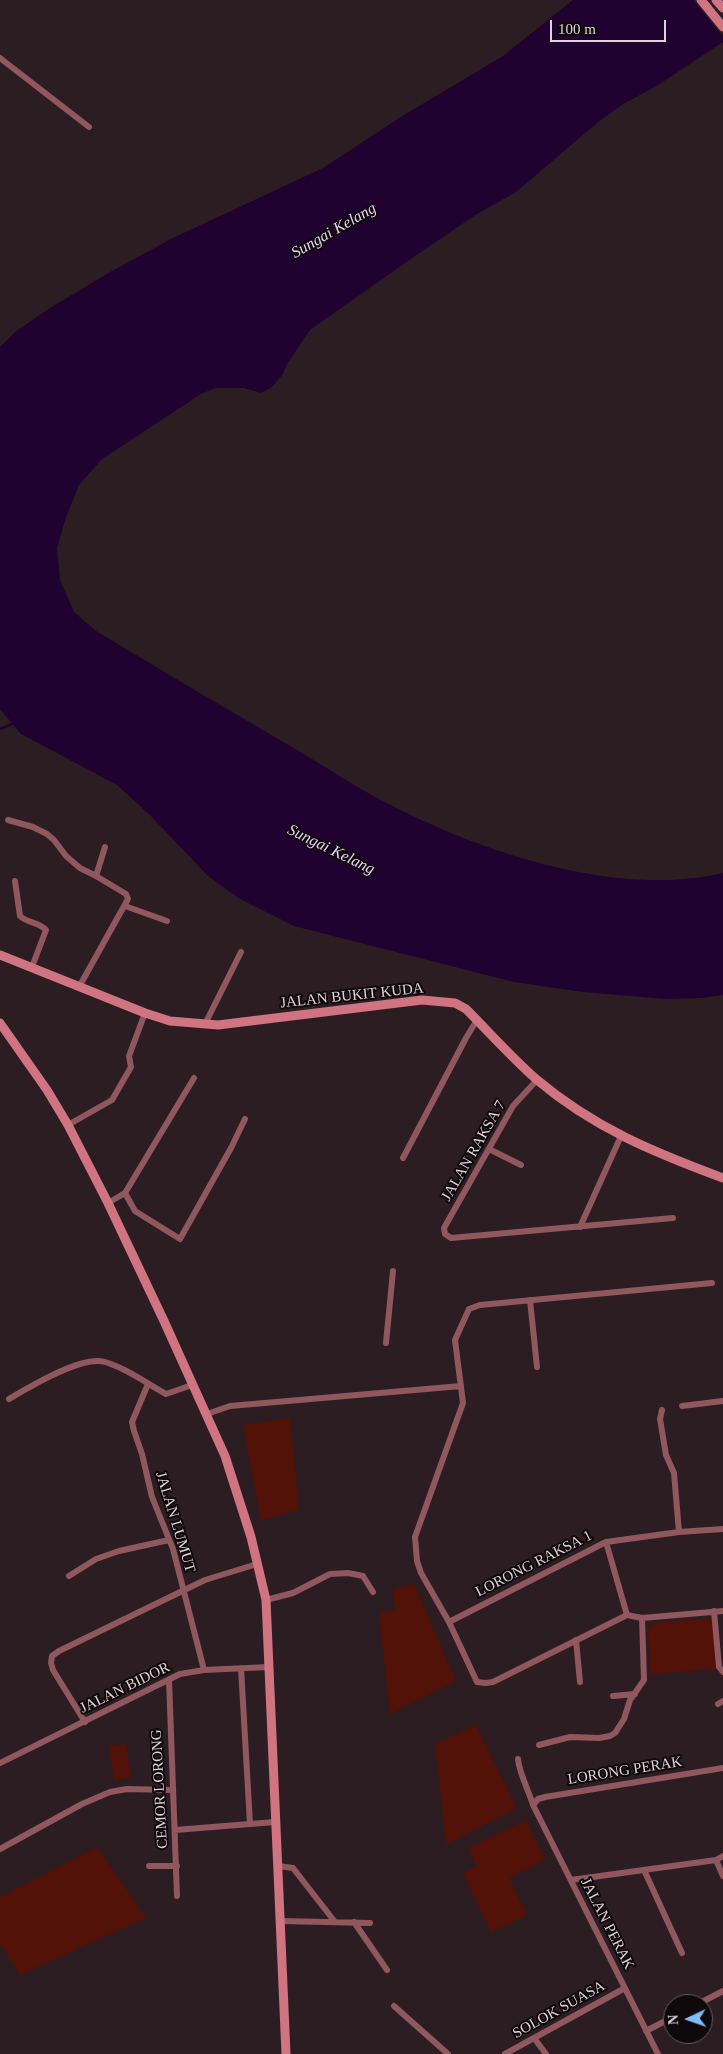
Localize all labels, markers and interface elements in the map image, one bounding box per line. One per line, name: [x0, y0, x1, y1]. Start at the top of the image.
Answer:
scale bar: [553, 10, 669, 42]
text: 100 m: [558, 21, 596, 37]
water label: Sungai Kelang: [288, 199, 380, 263]
water label: Sungai Kelang: [284, 821, 378, 879]
street label: JALAN BUKIT KUDA: [279, 980, 425, 1012]
street label: JALAN RAKSA 7: [438, 1097, 510, 1205]
street label: JALAN LUMUT: [151, 1469, 199, 1575]
street label: LORONG RAKSA 1: [473, 1527, 595, 1601]
street label: JALAN BIDOR: [77, 1658, 173, 1718]
street label: CEMOR LORONG: [148, 1729, 172, 1849]
street label: LORONG PERAK: [567, 1753, 683, 1789]
street label: JALAN PERAK: [576, 1875, 638, 1973]
street label: SOLOK SUASA: [510, 1977, 608, 2043]
north arrow: [663, 1994, 713, 2044]
text: N: [666, 2014, 681, 2025]

